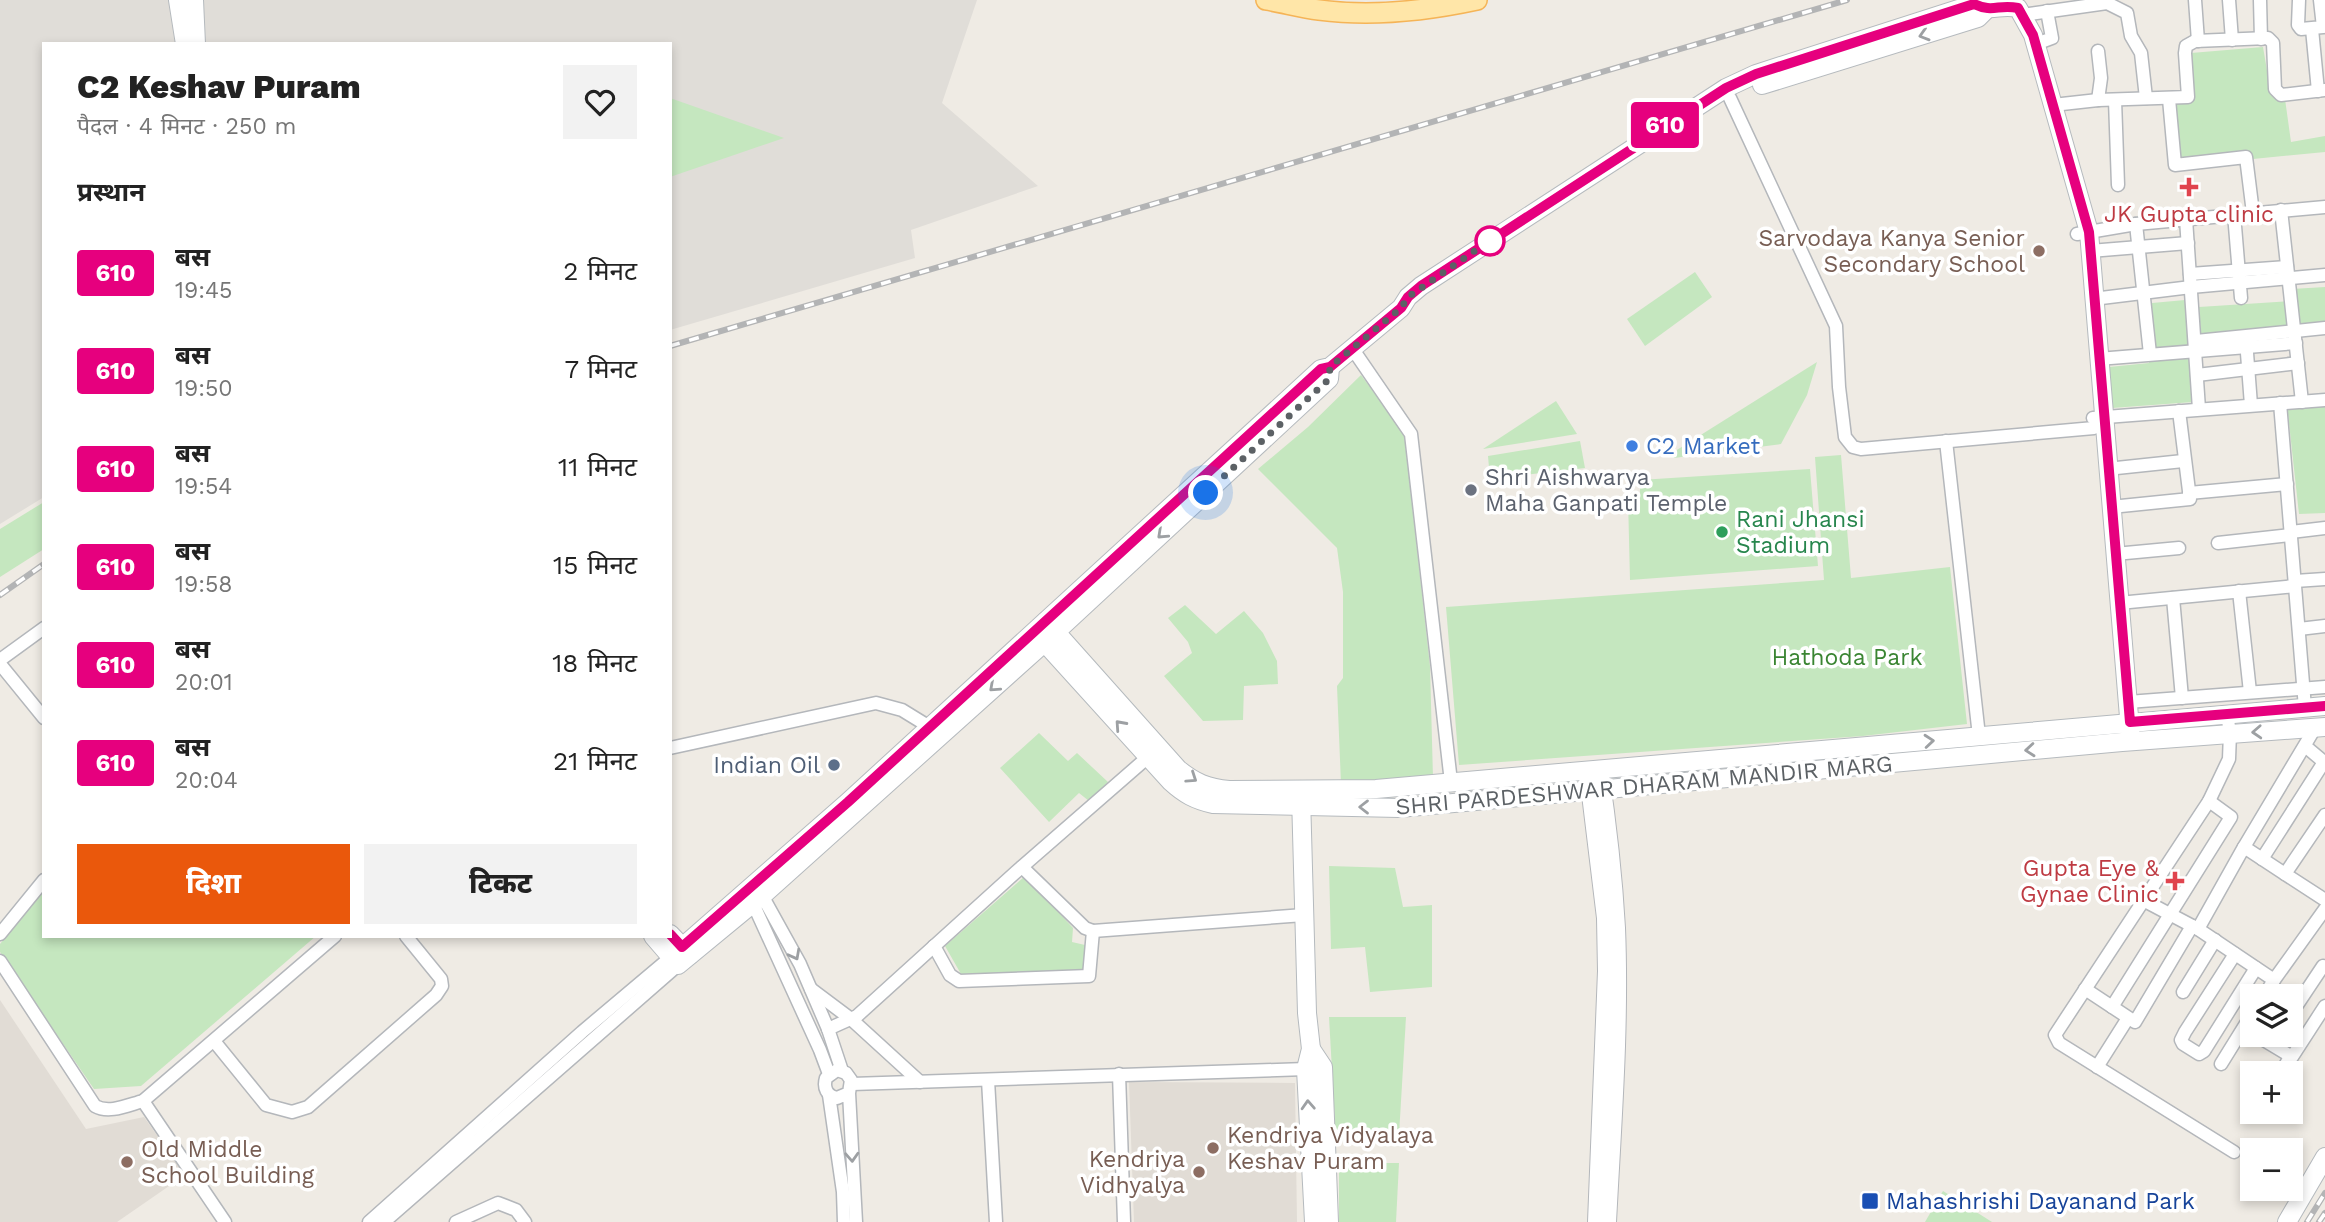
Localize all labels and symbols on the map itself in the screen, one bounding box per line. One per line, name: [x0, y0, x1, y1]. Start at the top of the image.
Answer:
one-way arrow: [1918, 27, 1931, 41]
line badge: 610: [1625, 102, 1705, 148]
marker: JK Gupta clinic: [2179, 177, 2199, 197]
place label: JK Gupta clinic: [2104, 201, 2274, 228]
place label: Sarvodaya Kanya Senior Secondary School: [1758, 225, 2025, 278]
unlabelled marker: [1475, 226, 1505, 256]
marker: Sarvodaya Kanya Senior Secondary School: [2031, 243, 2047, 259]
place label: C2 Market: [1646, 433, 1760, 460]
marker: C2 Market: [1624, 438, 1640, 454]
place label: Shri Aishwarya Maha Ganpati Temple: [1485, 464, 1727, 517]
your location: [1188, 475, 1223, 510]
marker: Shri Aishwarya Maha Ganpati Temple: [1463, 482, 1479, 498]
place label: Rani Jhansi Stadium: [1736, 506, 1865, 559]
marker: Rani Jhansi Stadium: [1714, 524, 1730, 540]
one-way arrow: [1157, 525, 1170, 538]
park label: Hathoda Park: [1771, 644, 1923, 671]
one-way arrow: [989, 679, 1002, 692]
one-way arrow: [1115, 720, 1128, 733]
one-way arrow: [2251, 724, 2262, 739]
one-way arrow: [1924, 734, 1935, 749]
one-way arrow: [2024, 742, 2035, 757]
street label: SHRI PARDESHWAR DHARAM MANDIR MARG: [1394, 750, 1894, 821]
place label: Indian Oil: [713, 752, 820, 779]
marker: Indian Oil: [826, 757, 842, 773]
one-way arrow: [1184, 770, 1197, 783]
one-way arrow: [1359, 799, 1369, 815]
place label: Gupta Eye & Gynae Clinic: [2020, 855, 2160, 908]
marker: Gupta Eye & Gynae Clinic: [2165, 871, 2185, 891]
one-way arrow: [787, 948, 801, 961]
one-way arrow: [1301, 1099, 1316, 1110]
place label: Kendriya Vidyalaya Keshav Puram: [1227, 1122, 1434, 1175]
place label: Old Middle School Building: [141, 1136, 315, 1189]
marker: Kendriya Vidyalaya Keshav Puram: [1205, 1140, 1221, 1156]
place label: Kendriya Vidhyalya: [1080, 1146, 1185, 1199]
one-way arrow: [845, 1152, 860, 1163]
marker: Old Middle School Building: [119, 1154, 135, 1170]
marker: Kendriya Vidhyalya: [1191, 1164, 1207, 1180]
place label: Mahashrishi Dayanand Park: [1886, 1188, 2195, 1215]
marker: Mahashrishi Dayanand Park: [1860, 1191, 1880, 1211]

